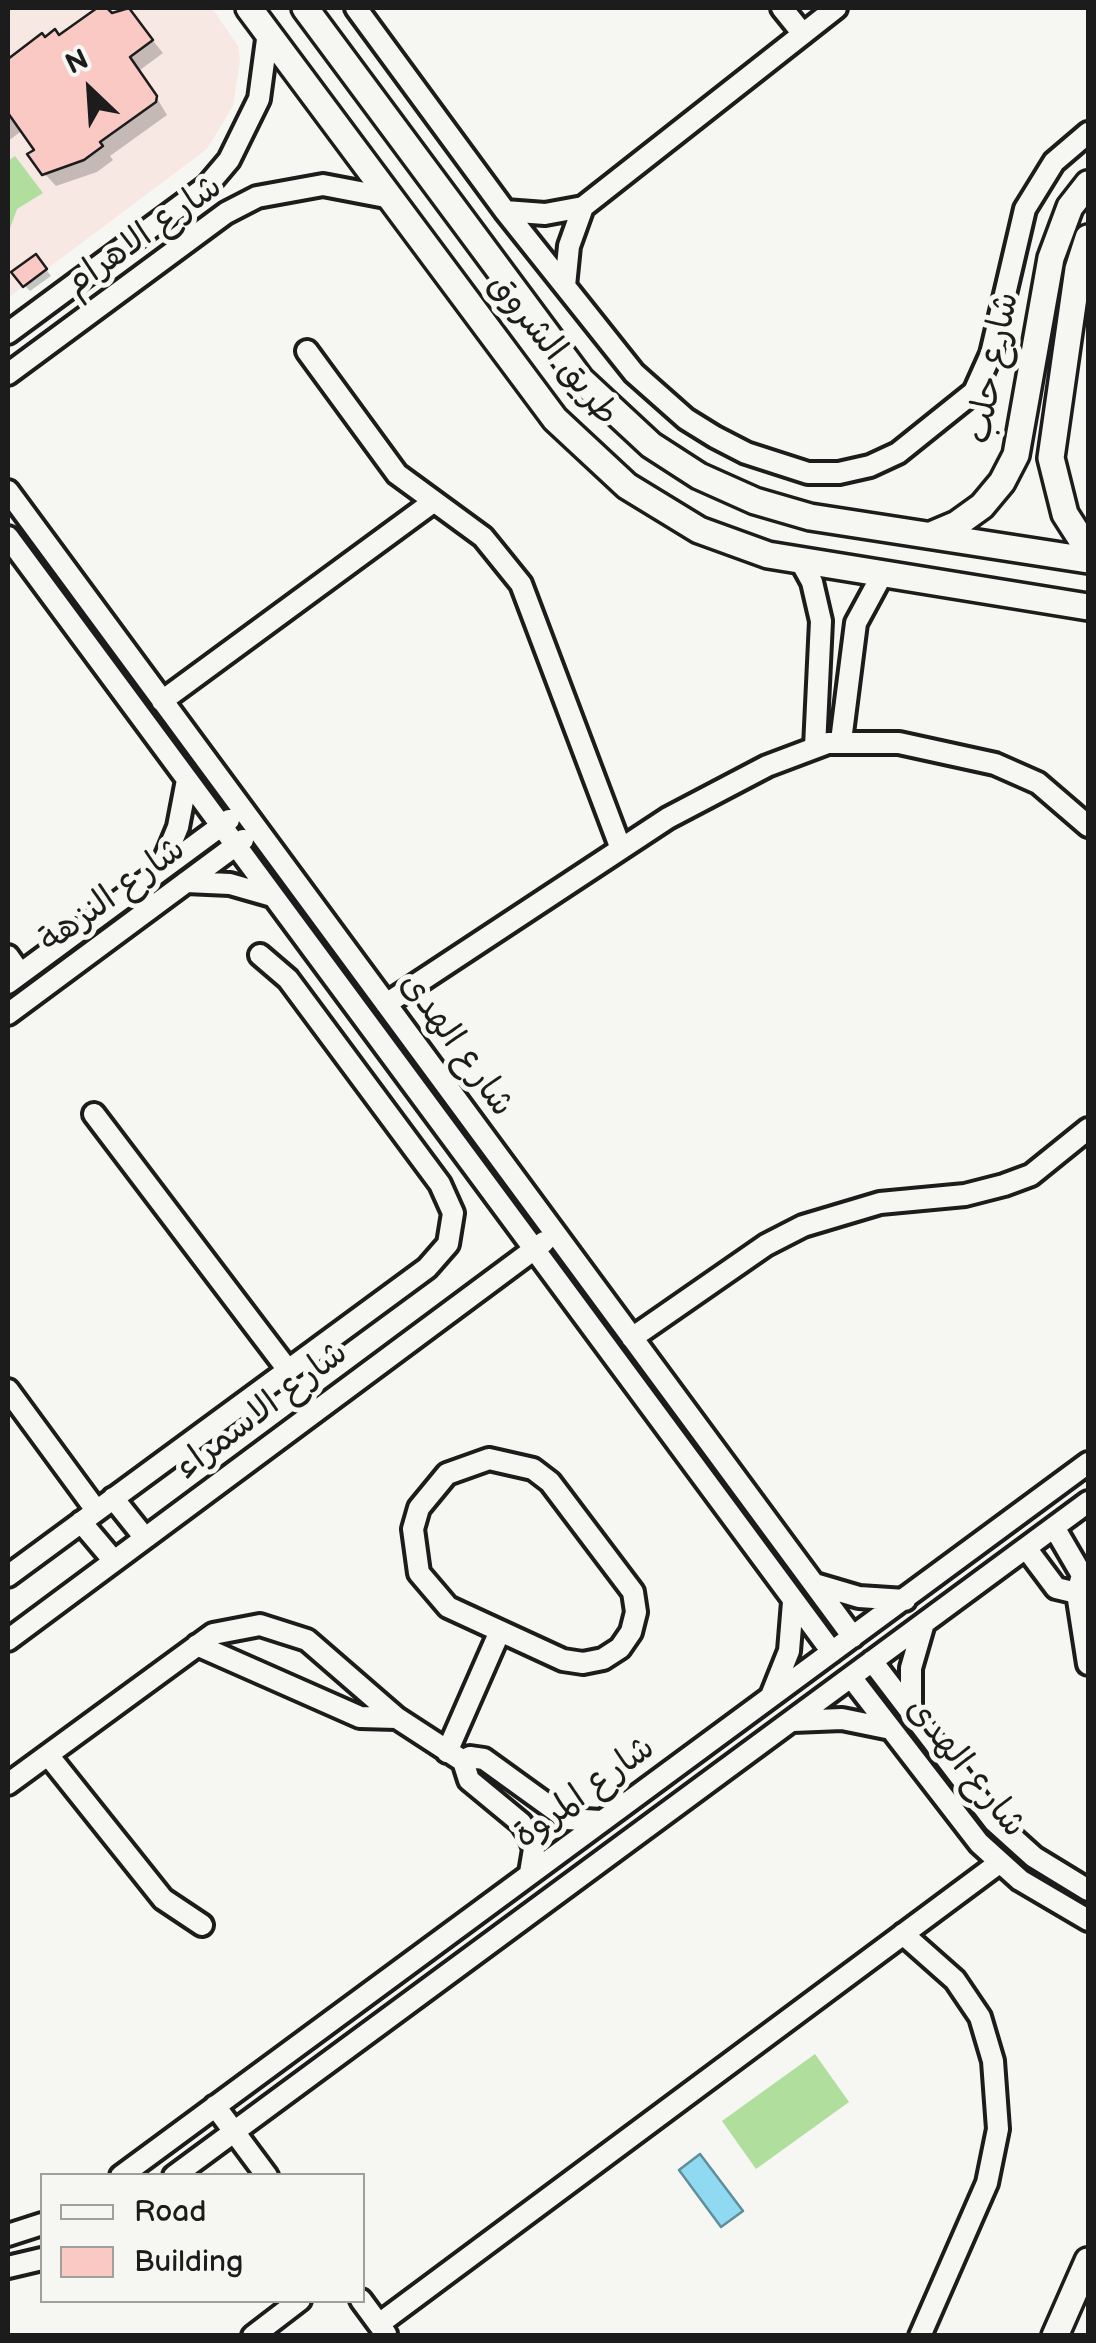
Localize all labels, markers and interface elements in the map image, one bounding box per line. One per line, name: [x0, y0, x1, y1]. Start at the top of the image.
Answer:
north arrow: [40, 40, 140, 140]
text: N: [61, 43, 94, 82]
street label: شارع الاهرام: [57, 167, 231, 305]
street label: طريق الشروق: [478, 265, 626, 435]
street label: شارع حلب: [959, 289, 1029, 447]
street label: شارع النزهة: [32, 829, 194, 963]
street label: شارع الهدى: [390, 965, 522, 1125]
street label: شارع الاسمراء: [168, 1333, 356, 1489]
street label: شارع الهدى: [896, 1690, 1034, 1846]
street label: شارع المروة: [506, 1728, 664, 1858]
legend: [40, 2173, 365, 2303]
text: Road: [134, 2194, 207, 2230]
text: Building: [134, 2244, 243, 2280]

